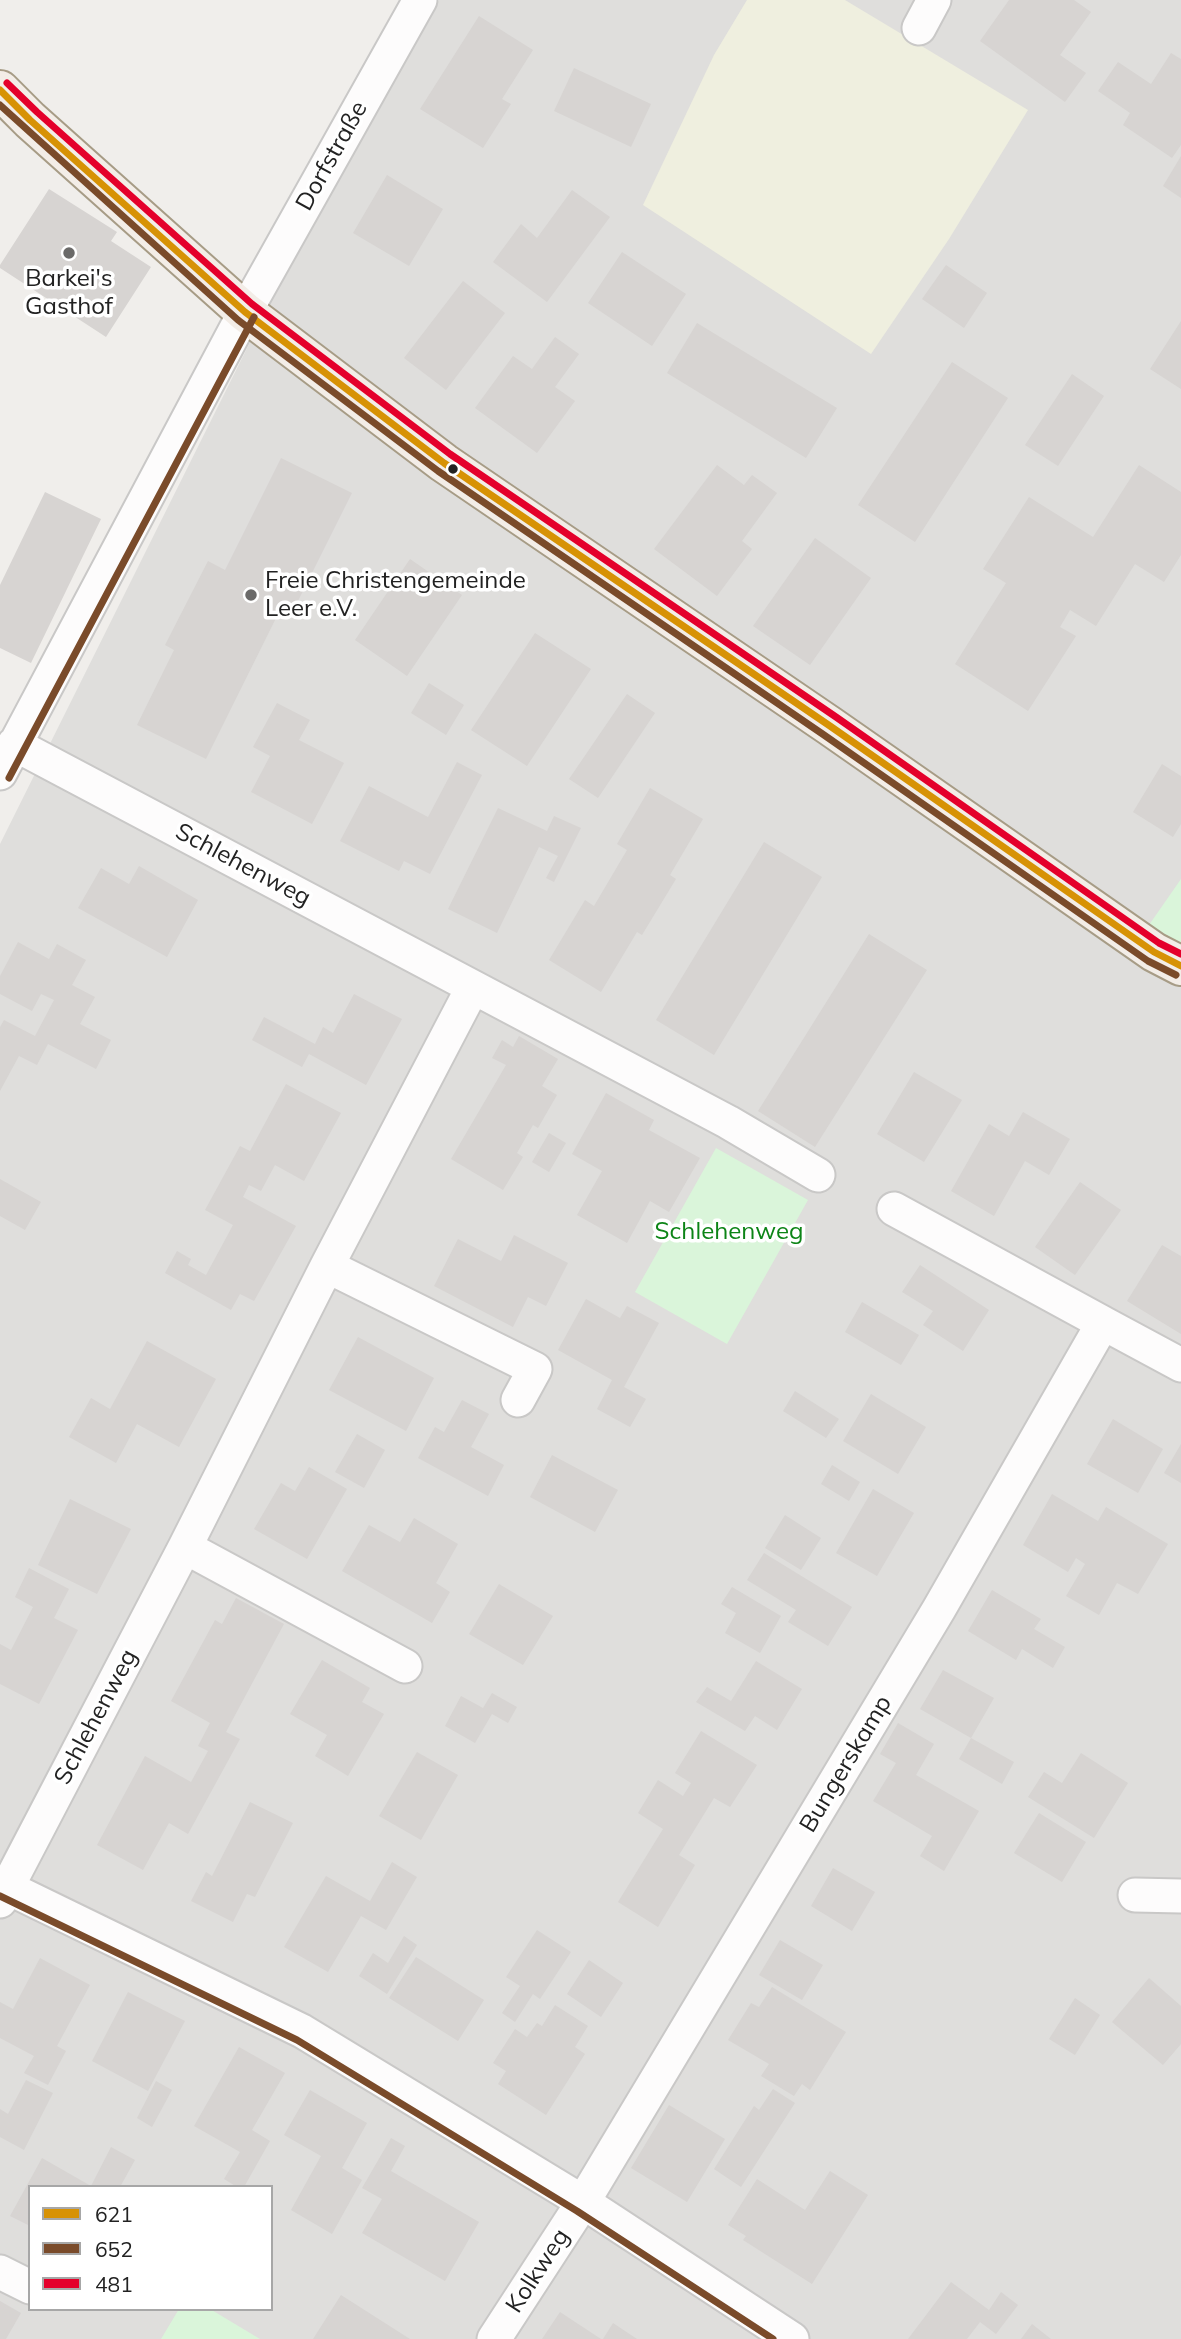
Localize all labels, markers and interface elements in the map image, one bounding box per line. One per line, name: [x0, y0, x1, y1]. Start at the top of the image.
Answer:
street label: Dorfstraße: [290, 96, 374, 216]
marker: Barkei's Gasthof: [61, 245, 77, 261]
place label: Barkei's Gasthof: [25, 265, 113, 321]
unlabelled marker: [446, 462, 460, 476]
place label: Freie Christengemeinde Leer e.V.: [265, 567, 526, 623]
marker: Freie Christengemeinde Leer e.V.: [243, 587, 259, 603]
street label: Schlehenweg: [170, 817, 316, 913]
park label: Schlehenweg: [655, 1218, 803, 1246]
street label: Schlehenweg: [48, 1644, 144, 1790]
street label: Bungerskamp: [794, 1690, 898, 1838]
legend: [28, 2185, 273, 2311]
text: 621: [95, 2201, 133, 2227]
street label: Kolkweg: [500, 2224, 576, 2318]
text: 652: [95, 2236, 133, 2262]
text: 481: [95, 2271, 133, 2297]

